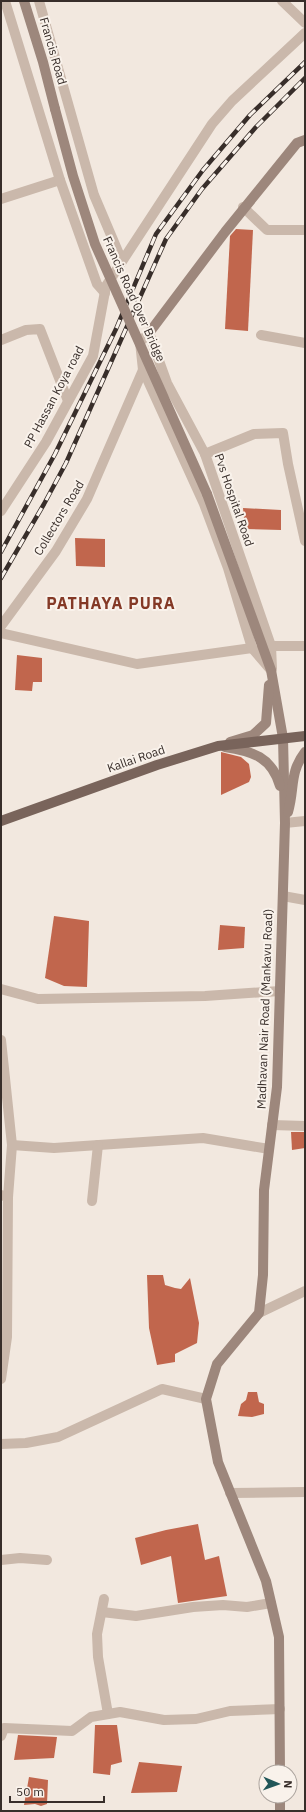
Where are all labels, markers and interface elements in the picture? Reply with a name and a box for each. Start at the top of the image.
street label: Francis Road [37,15,70,86]
street label: Francis Road Over Bridge [100,234,169,364]
street label: PP Hassan Koya road [20,343,87,450]
street label: Pvs Hospital Road [212,451,257,548]
street label: Collectors Road [30,478,87,558]
district label: PATHAYA PURA [46,593,176,613]
street label: Kallai Road [105,742,167,775]
street label: Madhavan Nair Road (Mankavu Road) [254,909,275,1109]
north arrow [258,1764,298,1804]
scale bar [10,1778,104,1804]
text: N [281,1780,295,1789]
text: 50 m [16,1784,44,1799]

